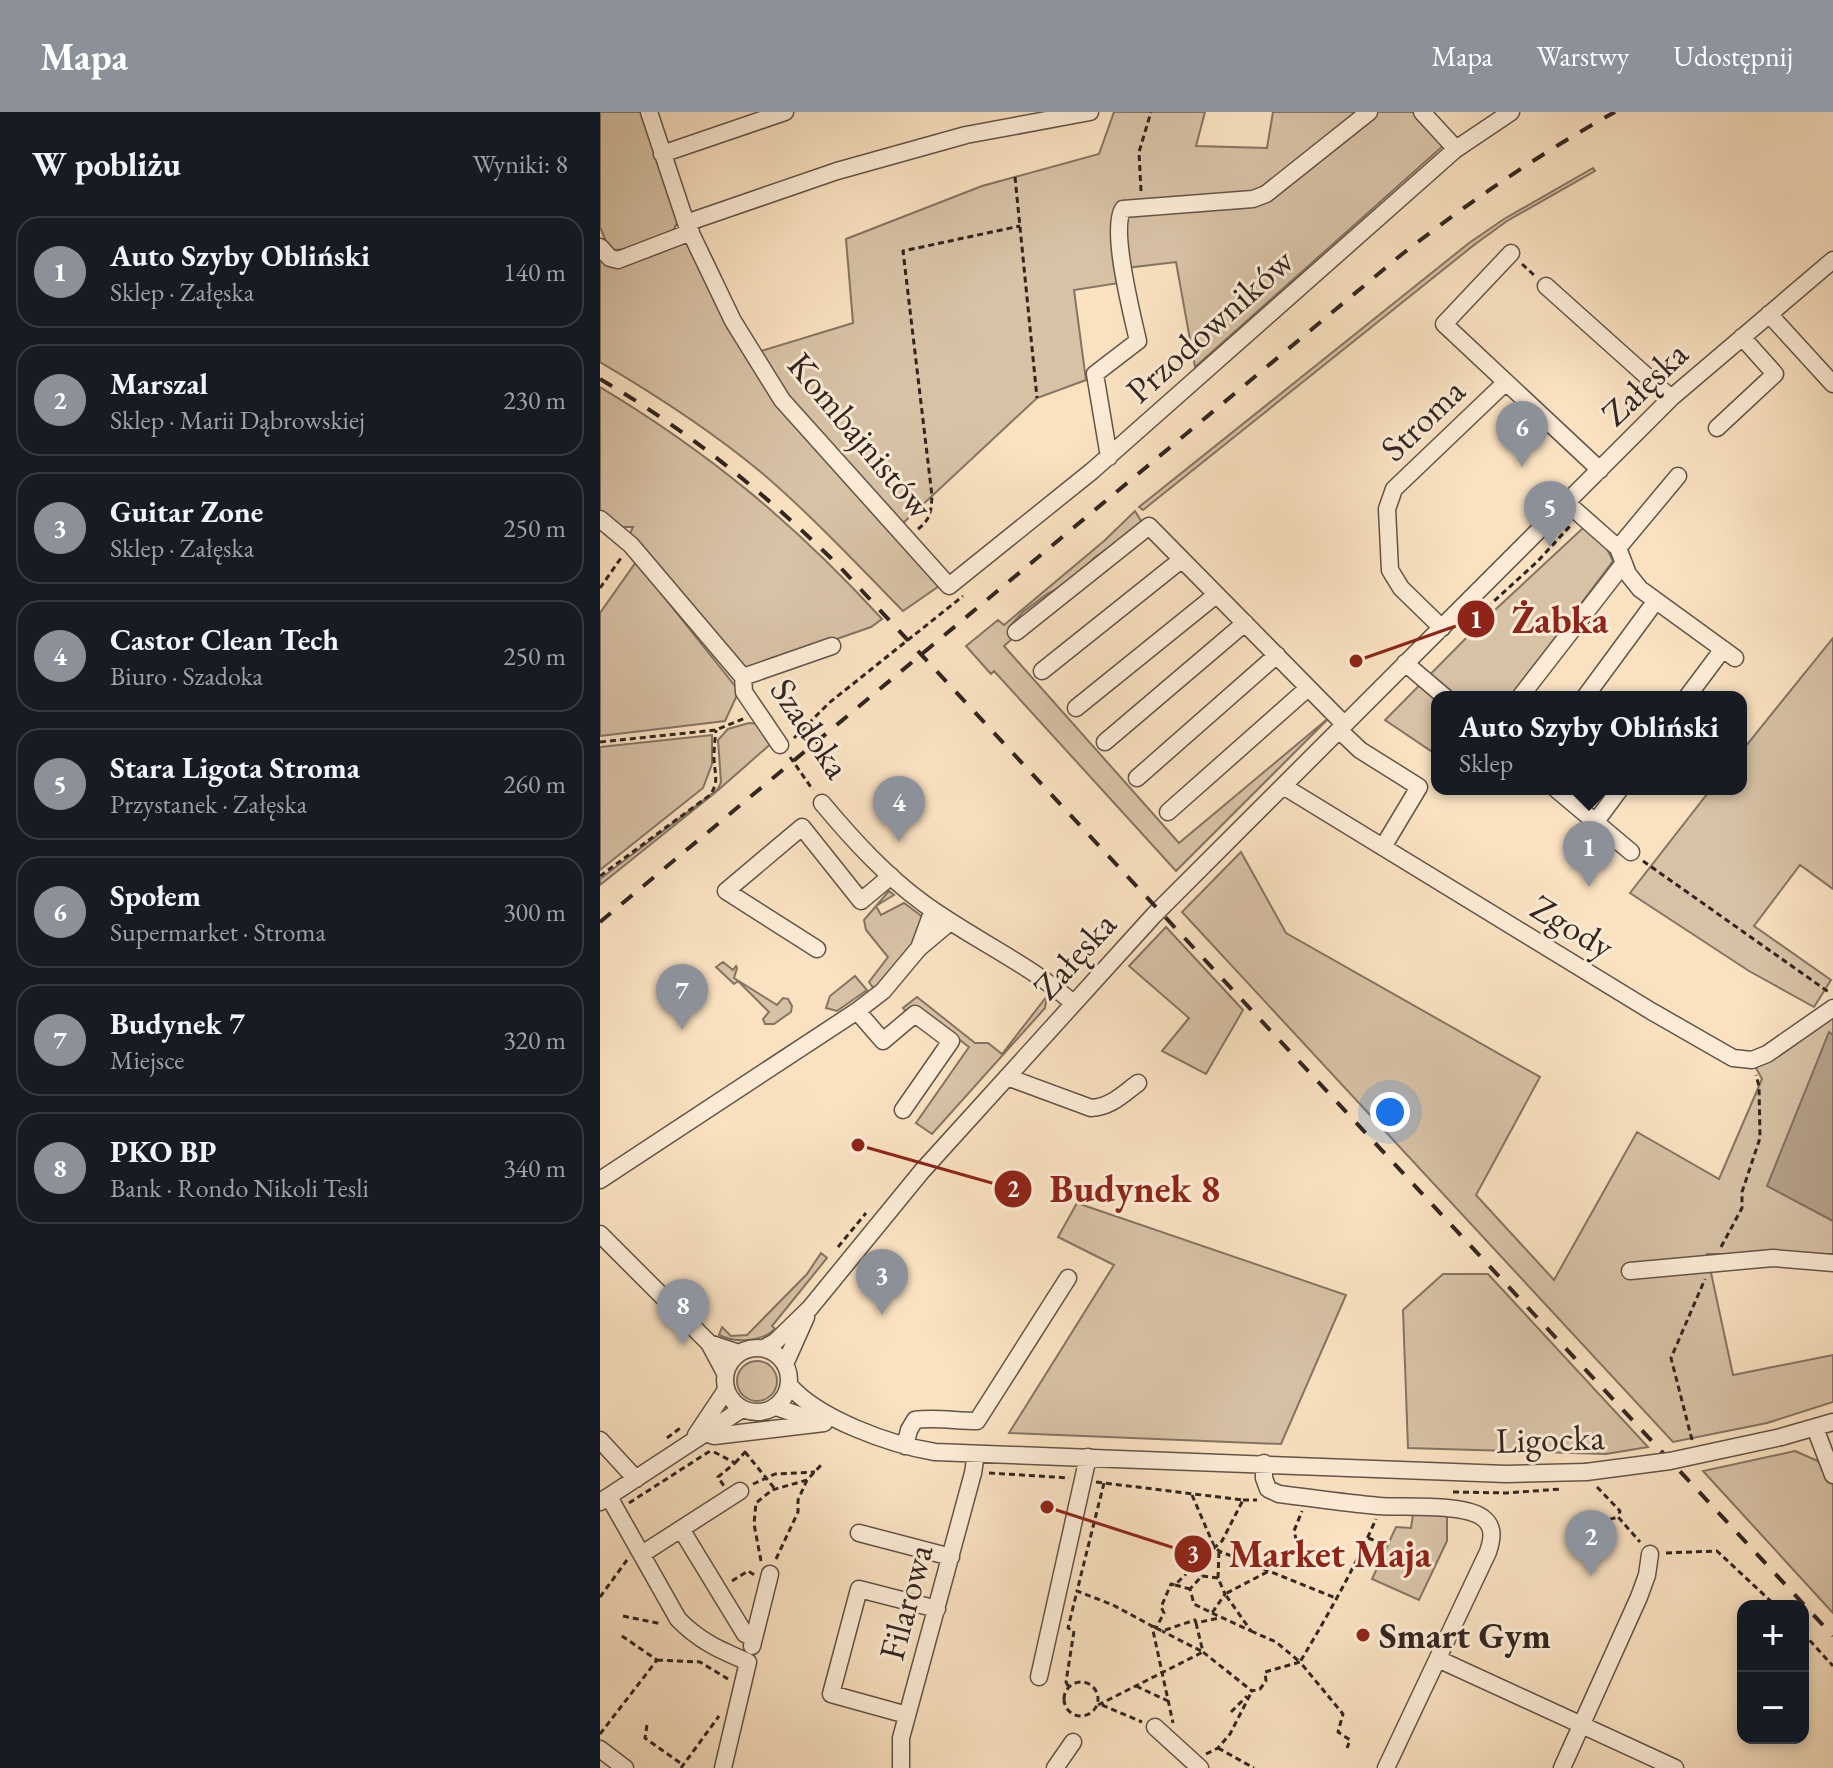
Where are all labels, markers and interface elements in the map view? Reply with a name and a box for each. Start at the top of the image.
text: Mapa [40,32,128,81]
text: Mapa [1432,38,1493,74]
text: Warstwy [1537,38,1629,74]
text: Udostępnij [1673,38,1793,74]
text: W pobliżu [32,142,181,186]
text: Wyniki: 8 [473,147,568,181]
text: Auto Szyby Obliński [110,236,370,275]
street label: Przodowników [1116,237,1303,413]
text: 1 [53,255,67,289]
text: 140 m [503,255,566,289]
text: Sklep · Załęska [110,275,254,309]
street label: Załęska [1591,330,1698,436]
street label: Kombajnistów [777,342,944,528]
text: Marszal [110,364,208,403]
street label: Stroma [1370,367,1475,471]
text: 2 [53,383,67,417]
text: 230 m [503,383,566,417]
pin: 6 [1496,401,1548,467]
text: Sklep · Marii Dąbrowskiej [110,403,365,437]
pin: 5 [1524,481,1576,547]
text: Guitar Zone [110,492,263,531]
text: 3 [53,511,67,545]
text: 250 m [503,511,566,545]
text: Sklep · Załęska [110,531,254,565]
callout: Żabka [1456,588,1624,650]
text: Żabka [1512,595,1609,644]
text: 1 [1470,604,1482,635]
text: Castor Clean Tech [110,620,339,659]
text: 4 [53,639,67,673]
text: 250 m [503,639,566,673]
text: Biuro · Szadoka [110,659,263,693]
street label: Szadoka [760,669,862,788]
popup [1431,691,1747,795]
text: Auto Szyby Obliński [1459,707,1719,746]
text: Sklep [1459,746,1513,780]
text: Stara Ligota Stroma [110,748,360,787]
text: 5 [53,767,67,801]
text: 260 m [503,767,566,801]
pin: 4 [873,776,925,842]
text: Przystanek · Załęska [110,787,307,821]
pin: 1 [1563,821,1615,887]
text: Społem [110,876,201,915]
street label: Zgody [1522,883,1623,970]
text: 6 [53,895,67,929]
text: 300 m [503,895,566,929]
street label: Załęska [1023,901,1127,1009]
text: Supermarket · Stroma [110,915,326,949]
pin: 7 [656,964,708,1030]
text: Budynek 7 [110,1004,245,1043]
text: 7 [53,1023,67,1057]
text: 320 m [503,1023,566,1057]
text: Miejsce [110,1043,184,1077]
your location [1370,1092,1410,1132]
text: PKO BP [110,1132,217,1171]
text: 8 [53,1151,67,1185]
text: 340 m [503,1151,566,1185]
callout: Budynek 8 [993,1158,1236,1220]
text: Budynek 8 [1050,1164,1220,1213]
text: Bank · Rondo Nikoli Tesli [110,1171,369,1205]
text: 2 [1007,1173,1020,1204]
pin: 3 [856,1249,908,1315]
pin: 8 [657,1279,709,1345]
street label: Ligocka [1495,1413,1606,1464]
pin: 2 [1565,1510,1617,1576]
callout: Market Maja [1173,1523,1448,1585]
text: Market Maja [1229,1529,1432,1578]
street label: Filarowa [868,1538,944,1665]
text: 3 [1187,1538,1199,1569]
map controls [1737,1600,1809,1744]
button: + [1737,1600,1809,1672]
place label: Smart Gym [1379,1612,1551,1659]
marker: Smart Gym [1354,1626,1372,1644]
button: − [1737,1672,1809,1744]

